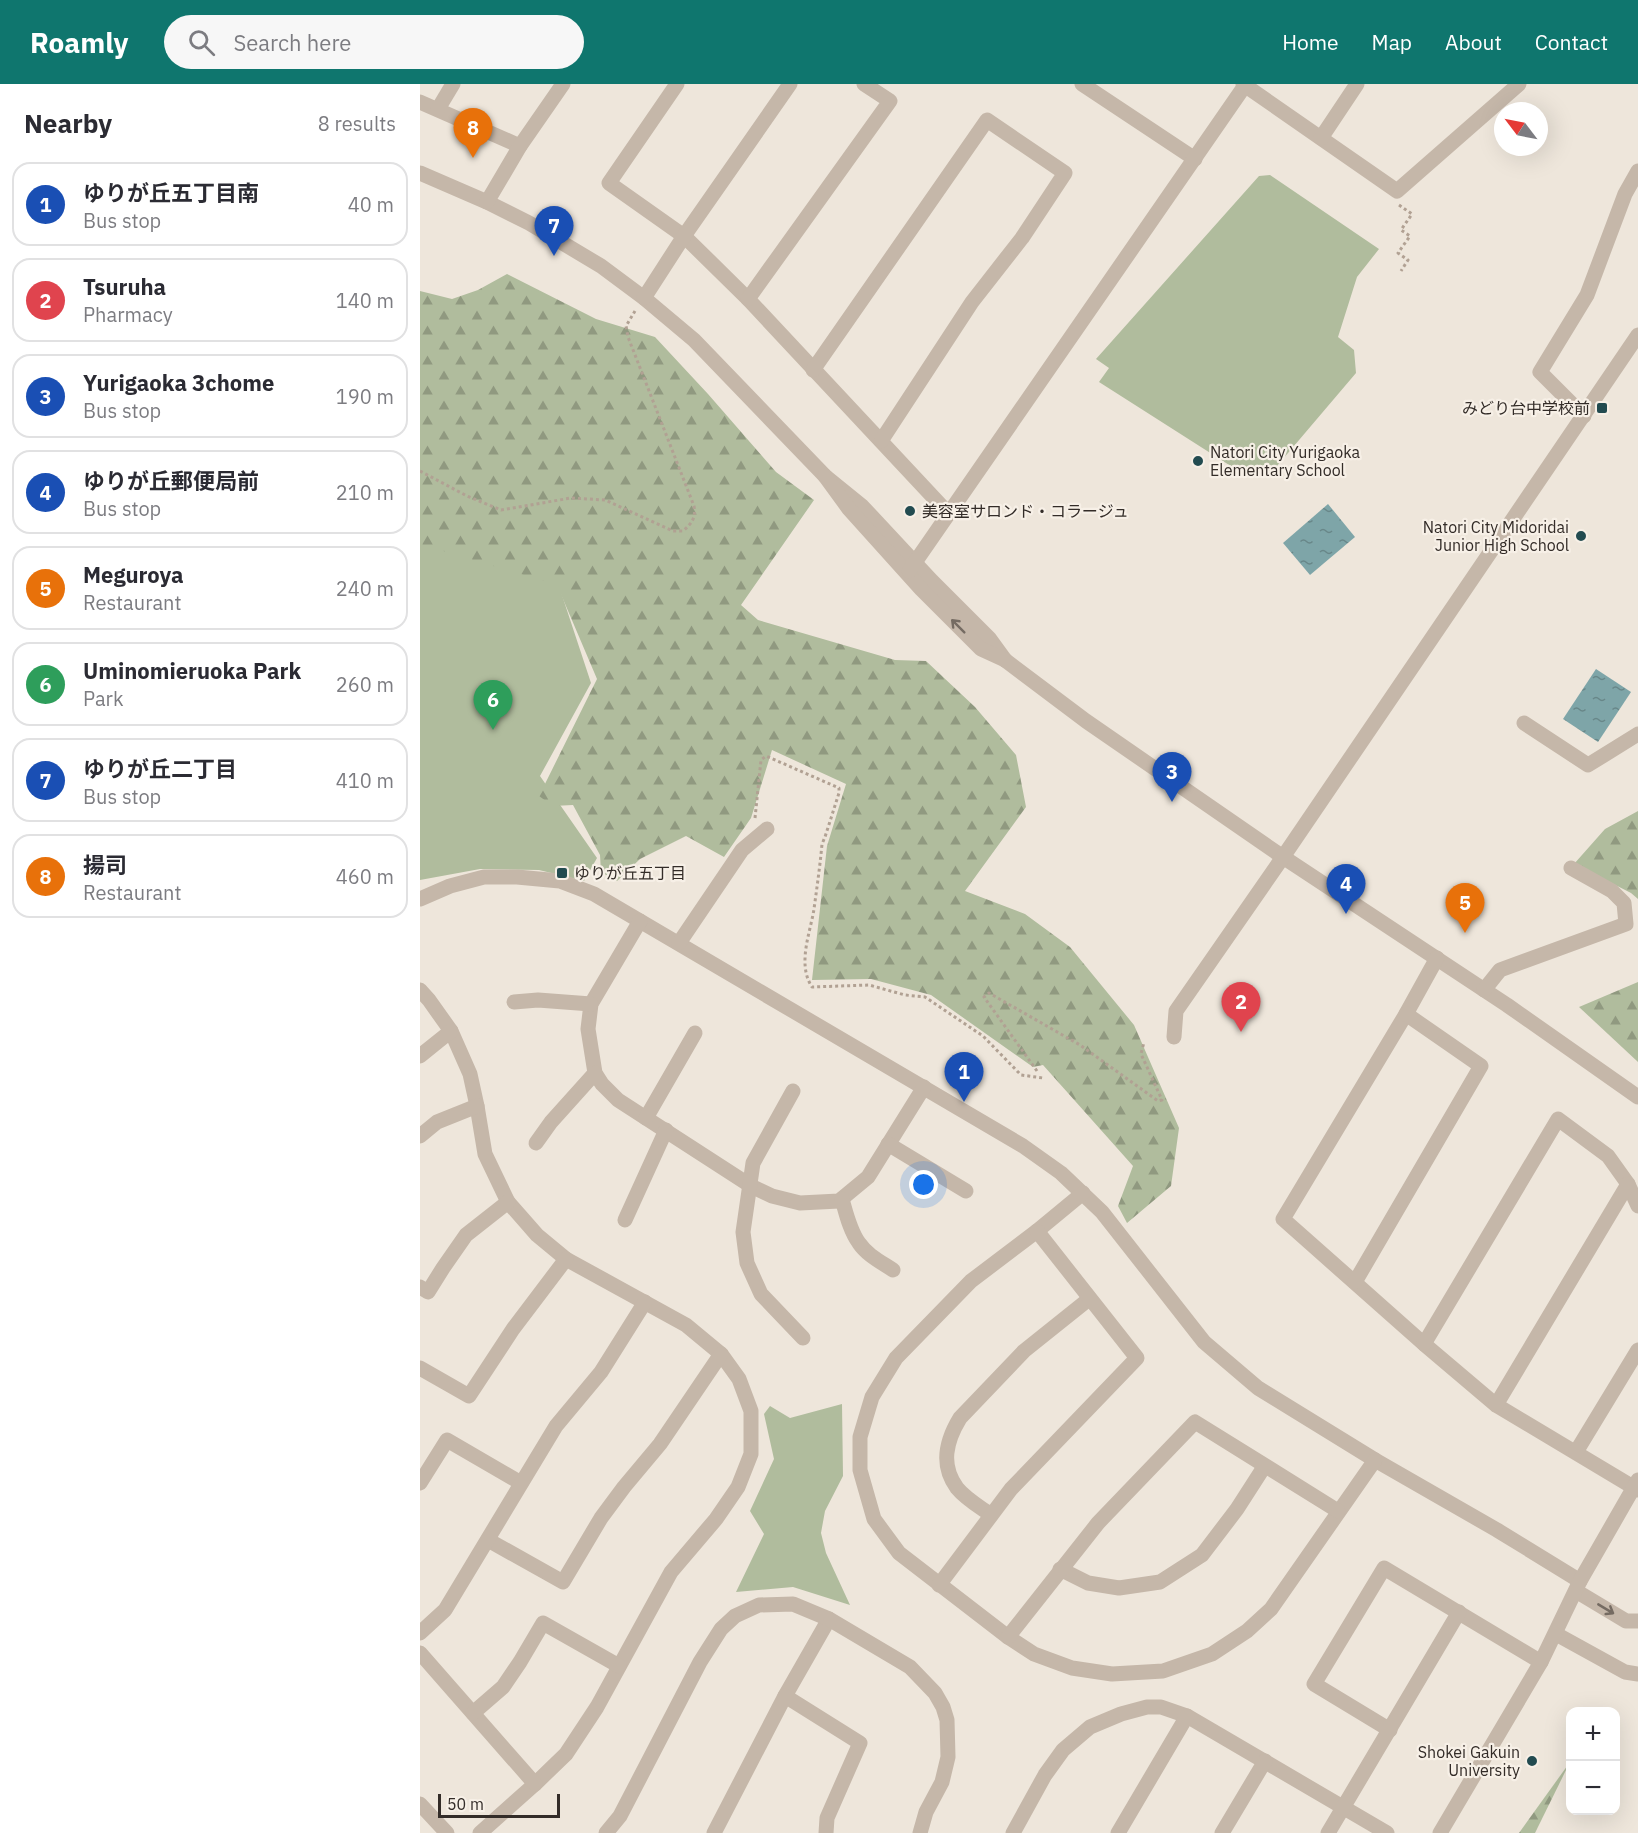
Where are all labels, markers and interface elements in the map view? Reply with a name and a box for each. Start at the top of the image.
search box [164,15,584,69]
text: Roamly [30,24,128,61]
icon: search [185,26,218,59]
text: Search here [233,28,351,57]
text: Home [1282,28,1339,56]
text: Map [1372,28,1412,56]
text: About [1445,28,1502,56]
text: Contact [1535,28,1608,56]
north arrow [1494,102,1548,156]
text: Nearby [24,106,112,140]
pin: 8 [454,109,492,158]
text: 8 results [318,110,396,137]
text: ゆりが丘五丁目南 [83,178,259,207]
text: 1 [40,191,52,218]
text: 40 m [348,191,394,218]
pin: 7 [534,206,574,256]
text: Bus stop [83,207,161,234]
text: Tsuruha [83,272,166,301]
text: 2 [40,287,52,314]
text: 140 m [336,287,394,314]
text: Pharmacy [83,301,173,328]
text: Yurigaoka 3chome [83,368,274,397]
text: 3 [40,383,52,410]
text: 190 m [336,383,394,410]
text: Bus stop [83,397,161,424]
place label: みどり台中学校前 [1462,398,1590,418]
marker: みどり台中学校前 [1595,401,1609,415]
place label: Natori City Yurigaoka Elementary School [1210,442,1361,480]
marker: Natori City Yurigaoka Elementary School [1191,454,1205,468]
text: ゆりが丘郵便局前 [83,466,259,495]
text: 4 [40,479,52,506]
text: 210 m [336,479,394,506]
text: Bus stop [83,495,161,522]
place label: 美容室サロンド・コラージュ [922,501,1129,521]
marker: 美容室サロンド・コラージュ [903,504,917,518]
place label: Natori City Midoridai Junior High School [1423,517,1569,555]
marker: Natori City Midoridai Junior High School [1574,529,1588,543]
text: Meguroya [83,560,183,589]
text: 5 [40,575,52,602]
text: 240 m [336,575,394,602]
text: Restaurant [83,589,181,616]
one-way arrow [951,619,966,634]
text: Uminomieruoka Park [83,656,301,685]
text: 6 [40,671,52,698]
text: 260 m [336,671,394,698]
pin: 6 [474,680,512,730]
text: Park [83,685,123,712]
pin: 3 [1152,752,1191,802]
text: ゆりが丘二丁目 [83,754,237,783]
text: 7 [40,767,52,794]
text: 410 m [336,767,394,794]
text: Bus stop [83,783,161,810]
text: 揚司 [83,850,127,879]
text: 8 [40,863,52,890]
text: 460 m [336,863,394,890]
place label: ゆりが丘五丁目 [574,863,686,883]
pin: 4 [1326,864,1366,914]
marker: ゆりが丘五丁目 [555,866,569,880]
text: Restaurant [83,879,181,906]
pin: 5 [1446,884,1484,933]
pin: 2 [1222,982,1260,1032]
pin: 1 [944,1052,984,1102]
your location [909,1170,938,1199]
one-way arrow [1597,1604,1614,1616]
map controls [1566,1707,1620,1815]
button: + [1566,1707,1620,1761]
place label: Shokei Gakuin University [1418,1742,1520,1780]
marker: Shokei Gakuin University [1525,1754,1539,1768]
button: − [1566,1761,1620,1815]
scale bar [438,1791,560,1818]
text: 50 m [447,1794,484,1814]

